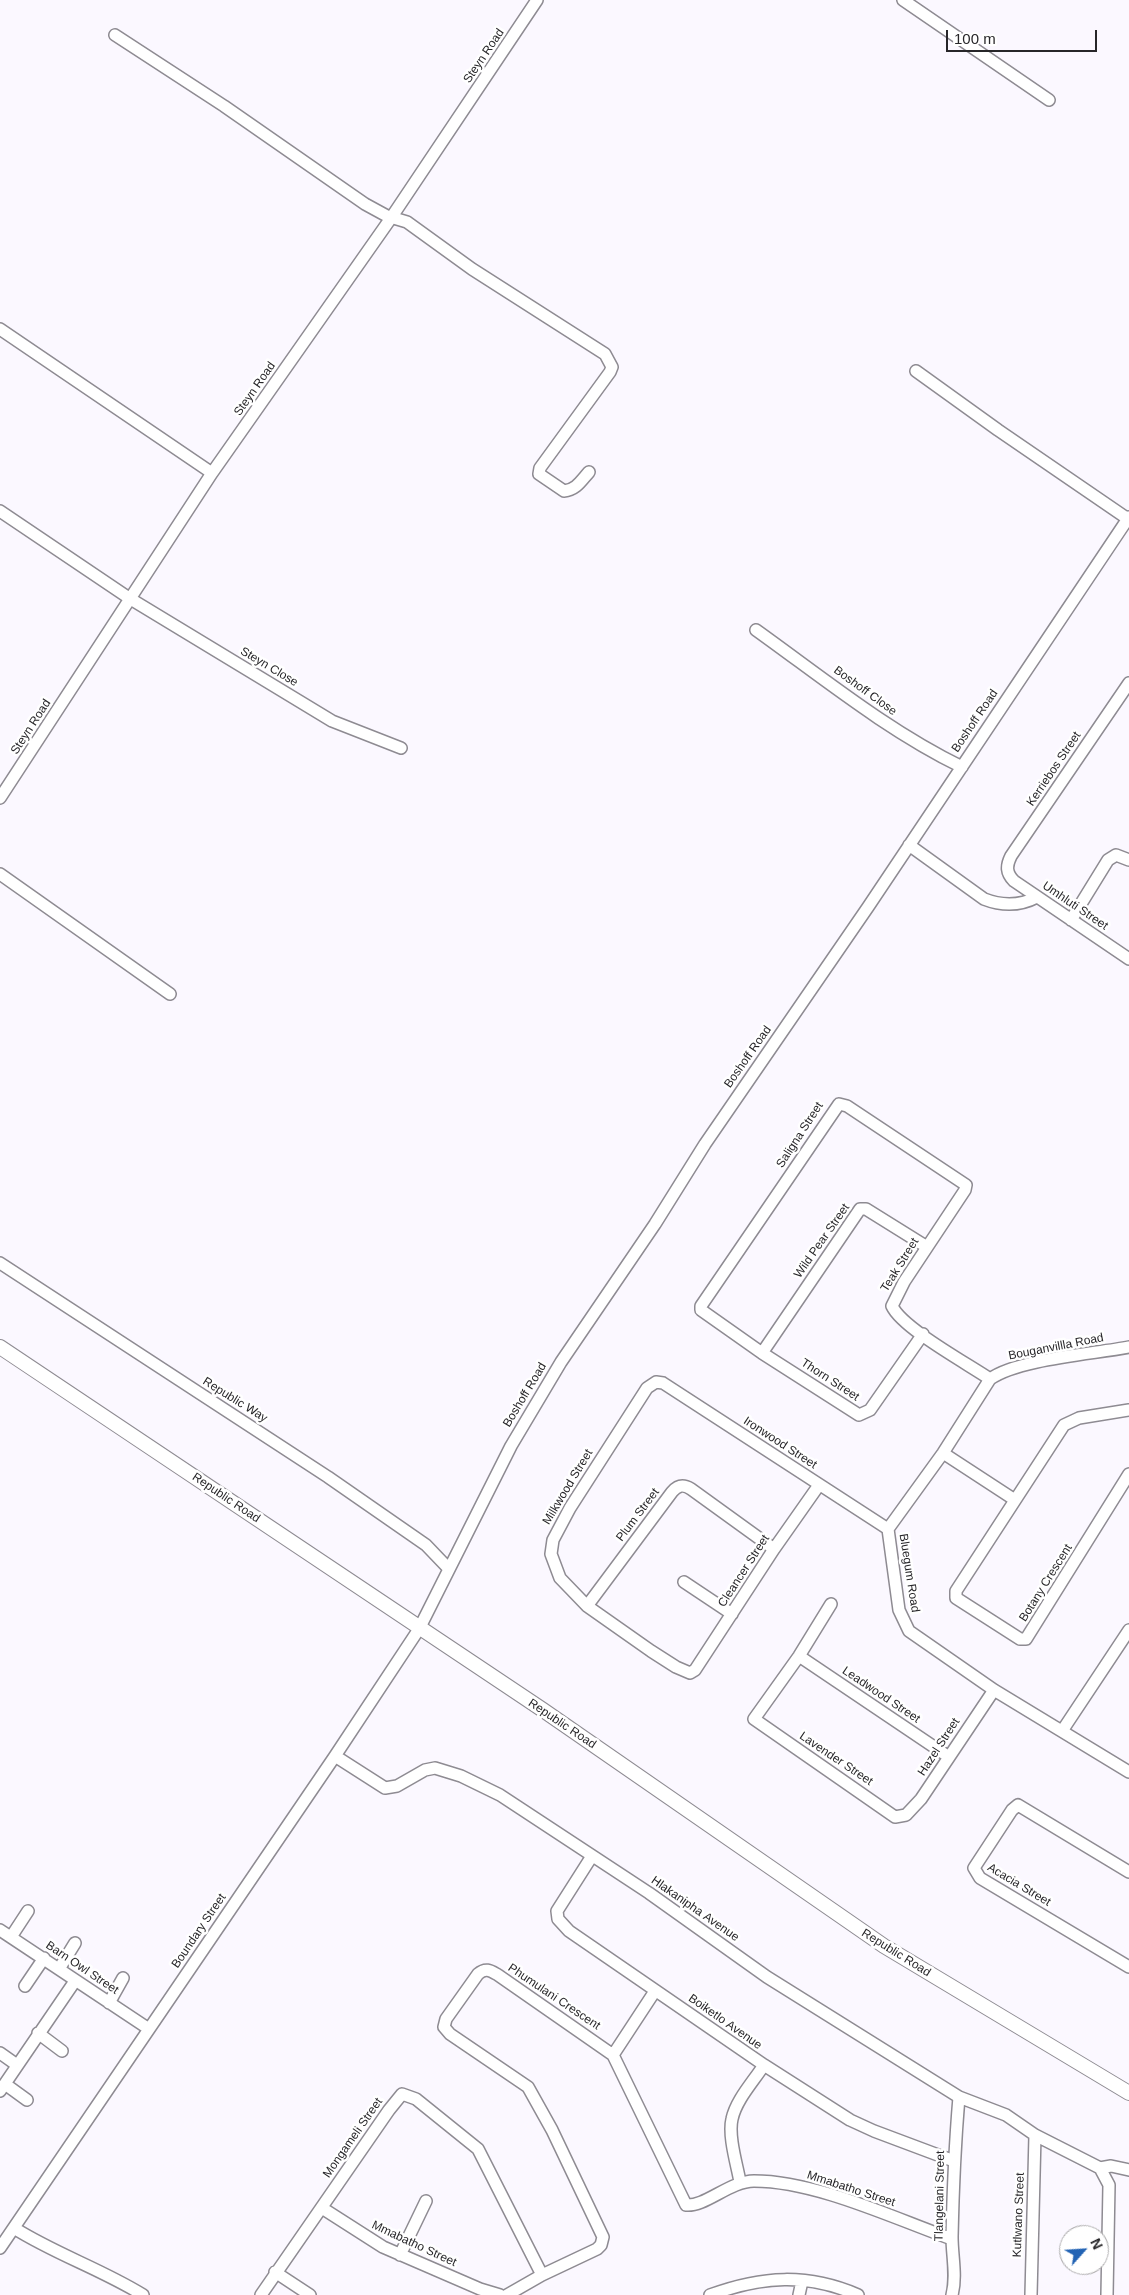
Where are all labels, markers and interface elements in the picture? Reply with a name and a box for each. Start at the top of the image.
scale bar [949,20,1100,52]
street label: Steyn Road [460,26,508,86]
text: 100 m [954,30,996,47]
street label: Steyn Road [231,359,279,419]
street label: Steyn Close [238,644,300,690]
street label: Boshoff Close [831,663,899,719]
street label: Boshoff Road [949,687,1001,755]
street label: Steyn Road [8,697,54,757]
street label: Kerriebos Street [1024,729,1084,809]
street label: Umhluti Street [1039,879,1111,933]
street label: Boshoff Road [721,1023,775,1091]
street label: Saligna Street [773,1099,827,1171]
street label: Wild Pear Street [791,1201,853,1281]
street label: Teak Street [878,1235,922,1295]
street label: Bouganvillla Road [1007,1331,1105,1363]
street label: Thorn Street [798,1356,862,1404]
street label: Boshoff Road [500,1360,550,1430]
street label: Republic Way [200,1374,270,1426]
street label: Ironwood Street [741,1414,819,1472]
street label: Milkwood Street [540,1447,596,1527]
street label: Republic Road [189,1470,263,1526]
street label: Plum Street [613,1486,663,1544]
street label: Cleancer Street [715,1532,773,1610]
street label: Bluegum Road [896,1533,922,1613]
street label: Botany Crescent [1016,1542,1076,1624]
street label: Leadwood Street [839,1664,923,1726]
street label: Republic Road [525,1696,599,1752]
street label: Hazel Street [915,1715,963,1779]
street label: Lavender Street [797,1729,875,1789]
street label: Acacia Street [985,1860,1053,1910]
street label: Hlakanipha Avenue [648,1873,742,1945]
street label: Boundary Street [169,1891,229,1971]
street label: Republic Road [859,1926,933,1980]
street label: Barn Owl Street [43,1938,121,1998]
street label: Phumulani Crescent [505,1961,603,2033]
street label: Boiketlo Avenue [685,1991,765,2053]
street label: Mongameli Street [320,2095,386,2181]
street label: Tlangelani Street [932,2151,948,2241]
street label: Mmabatho Street [805,2168,897,2210]
street label: Kutlwano Street [1010,2172,1028,2258]
street label: Mmabatho Street [369,2218,459,2270]
north arrow [1059,2225,1109,2275]
text: N [1087,2236,1106,2252]

